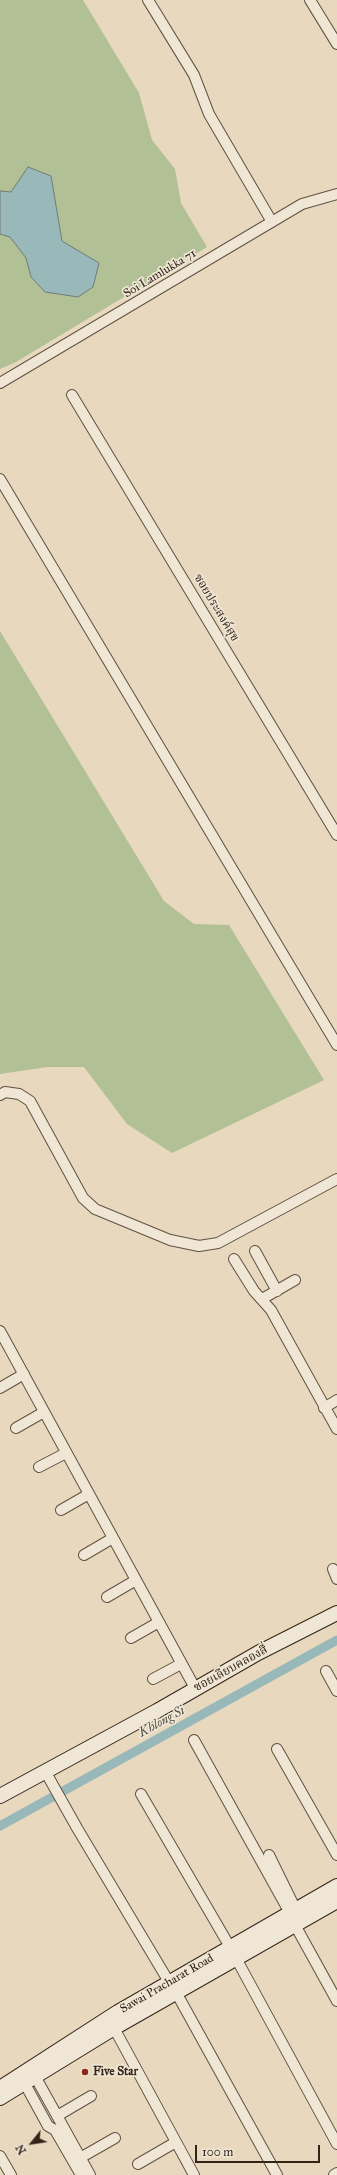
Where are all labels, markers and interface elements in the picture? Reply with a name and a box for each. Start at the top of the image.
street label: Soi Lamlukka 71 [121,247,199,301]
street label: ซอยประสงค์สุข [190,572,242,644]
street label: ซอยเลียบคลองสี่ [191,1643,271,1695]
water label: Khlong Si [136,1703,188,1741]
street label: Sawai Pracharat Road [118,1951,216,2017]
place label: Five Star [93,2065,138,2079]
marker: Five Star [80,2067,90,2077]
north arrow [12,2123,52,2163]
scale bar [197,2137,322,2163]
text: N [13,2142,29,2157]
text: 100 m [202,2145,233,2159]

